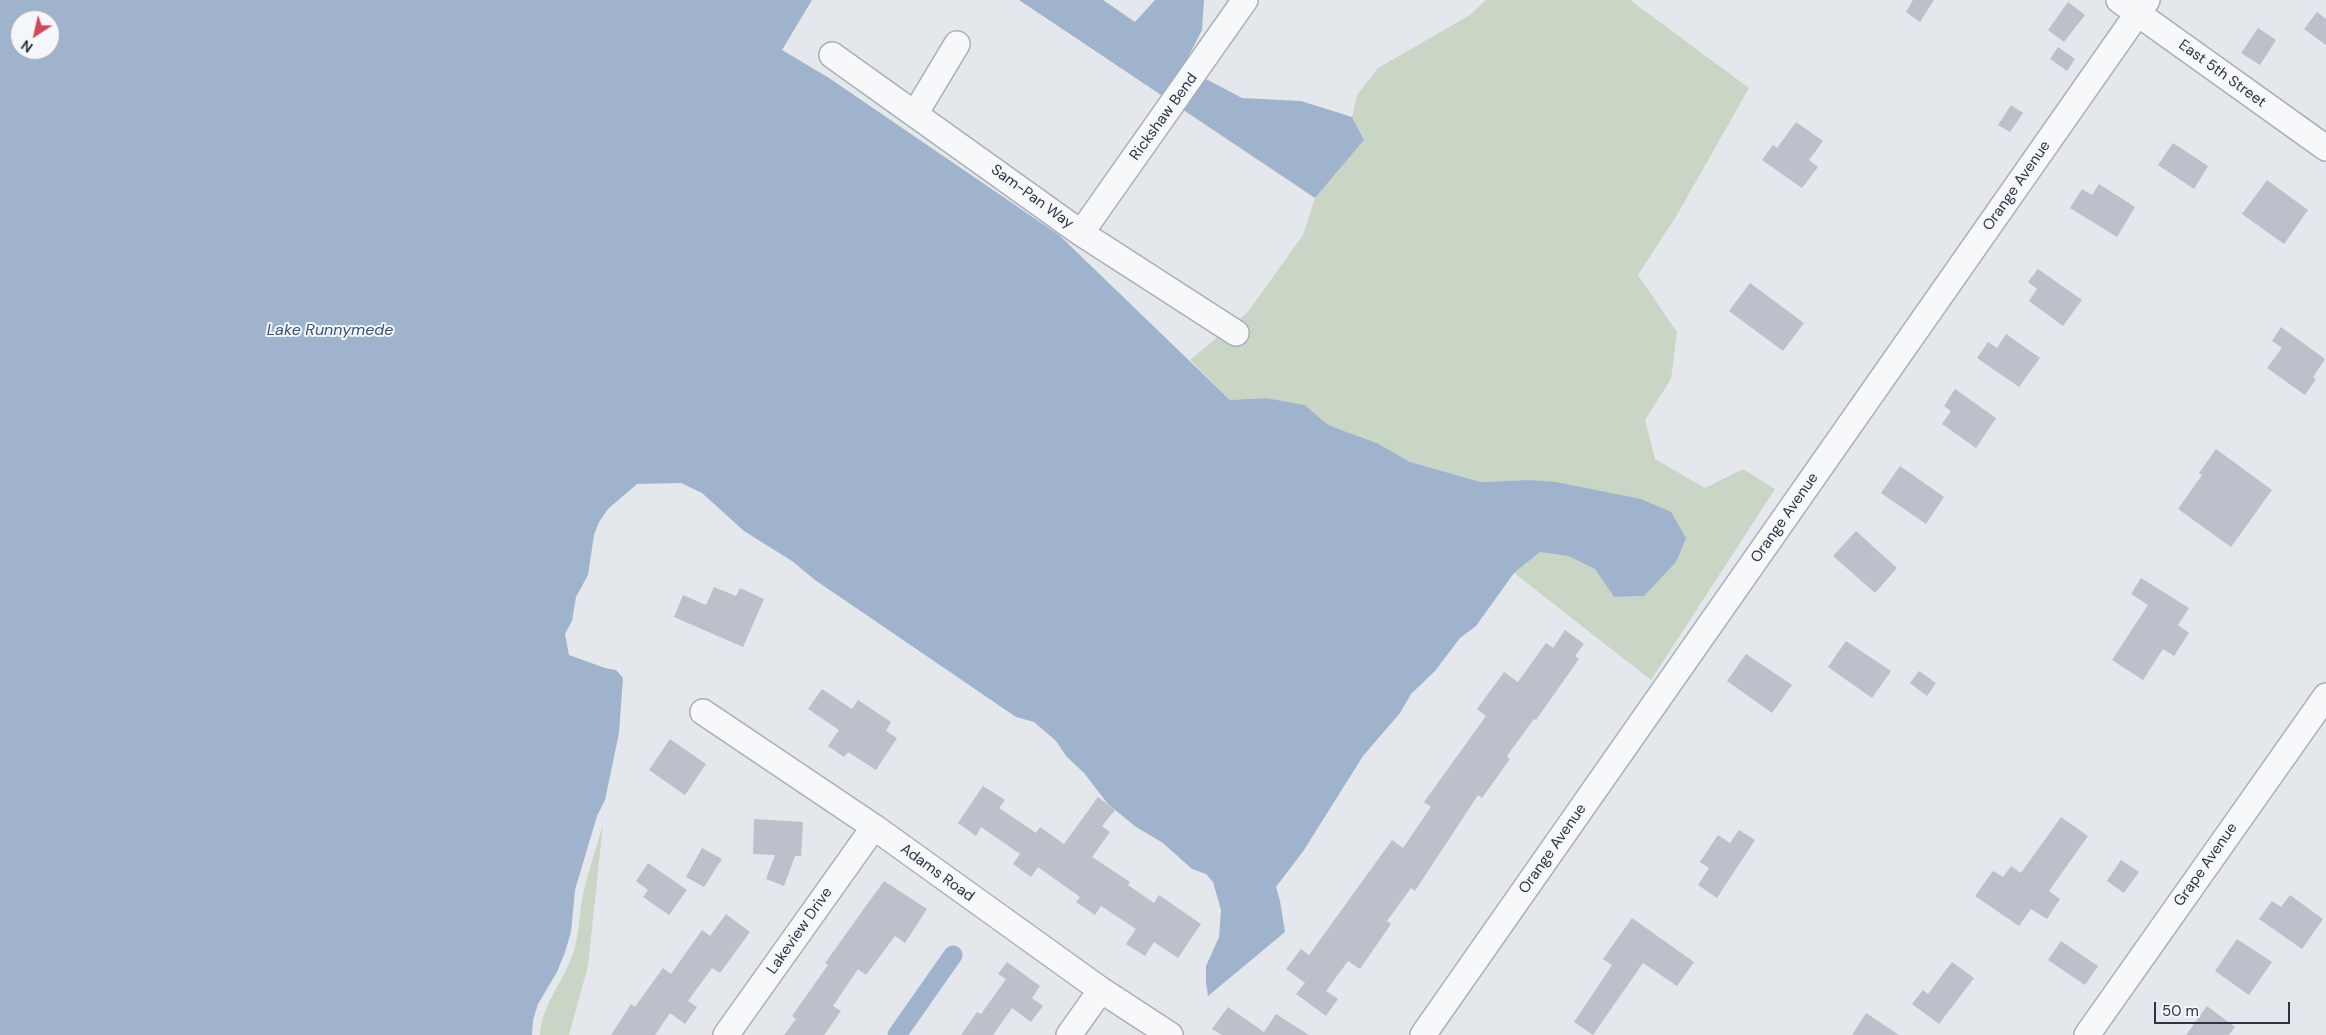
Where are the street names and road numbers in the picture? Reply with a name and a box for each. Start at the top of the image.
street label: East 5th Street [2175,36,2269,112]
street label: Rickshaw Bend [1126,70,1202,164]
street label: Orange Avenue [1979,138,2055,234]
street label: Sam-Pan Way [987,161,1077,233]
street label: Orange Avenue [1747,470,1823,566]
street label: Orange Avenue [1515,801,1591,897]
street label: Grape Avenue [2171,820,2241,910]
street label: Adams Road [897,840,977,906]
street label: Lakeview Drive [763,884,837,978]

